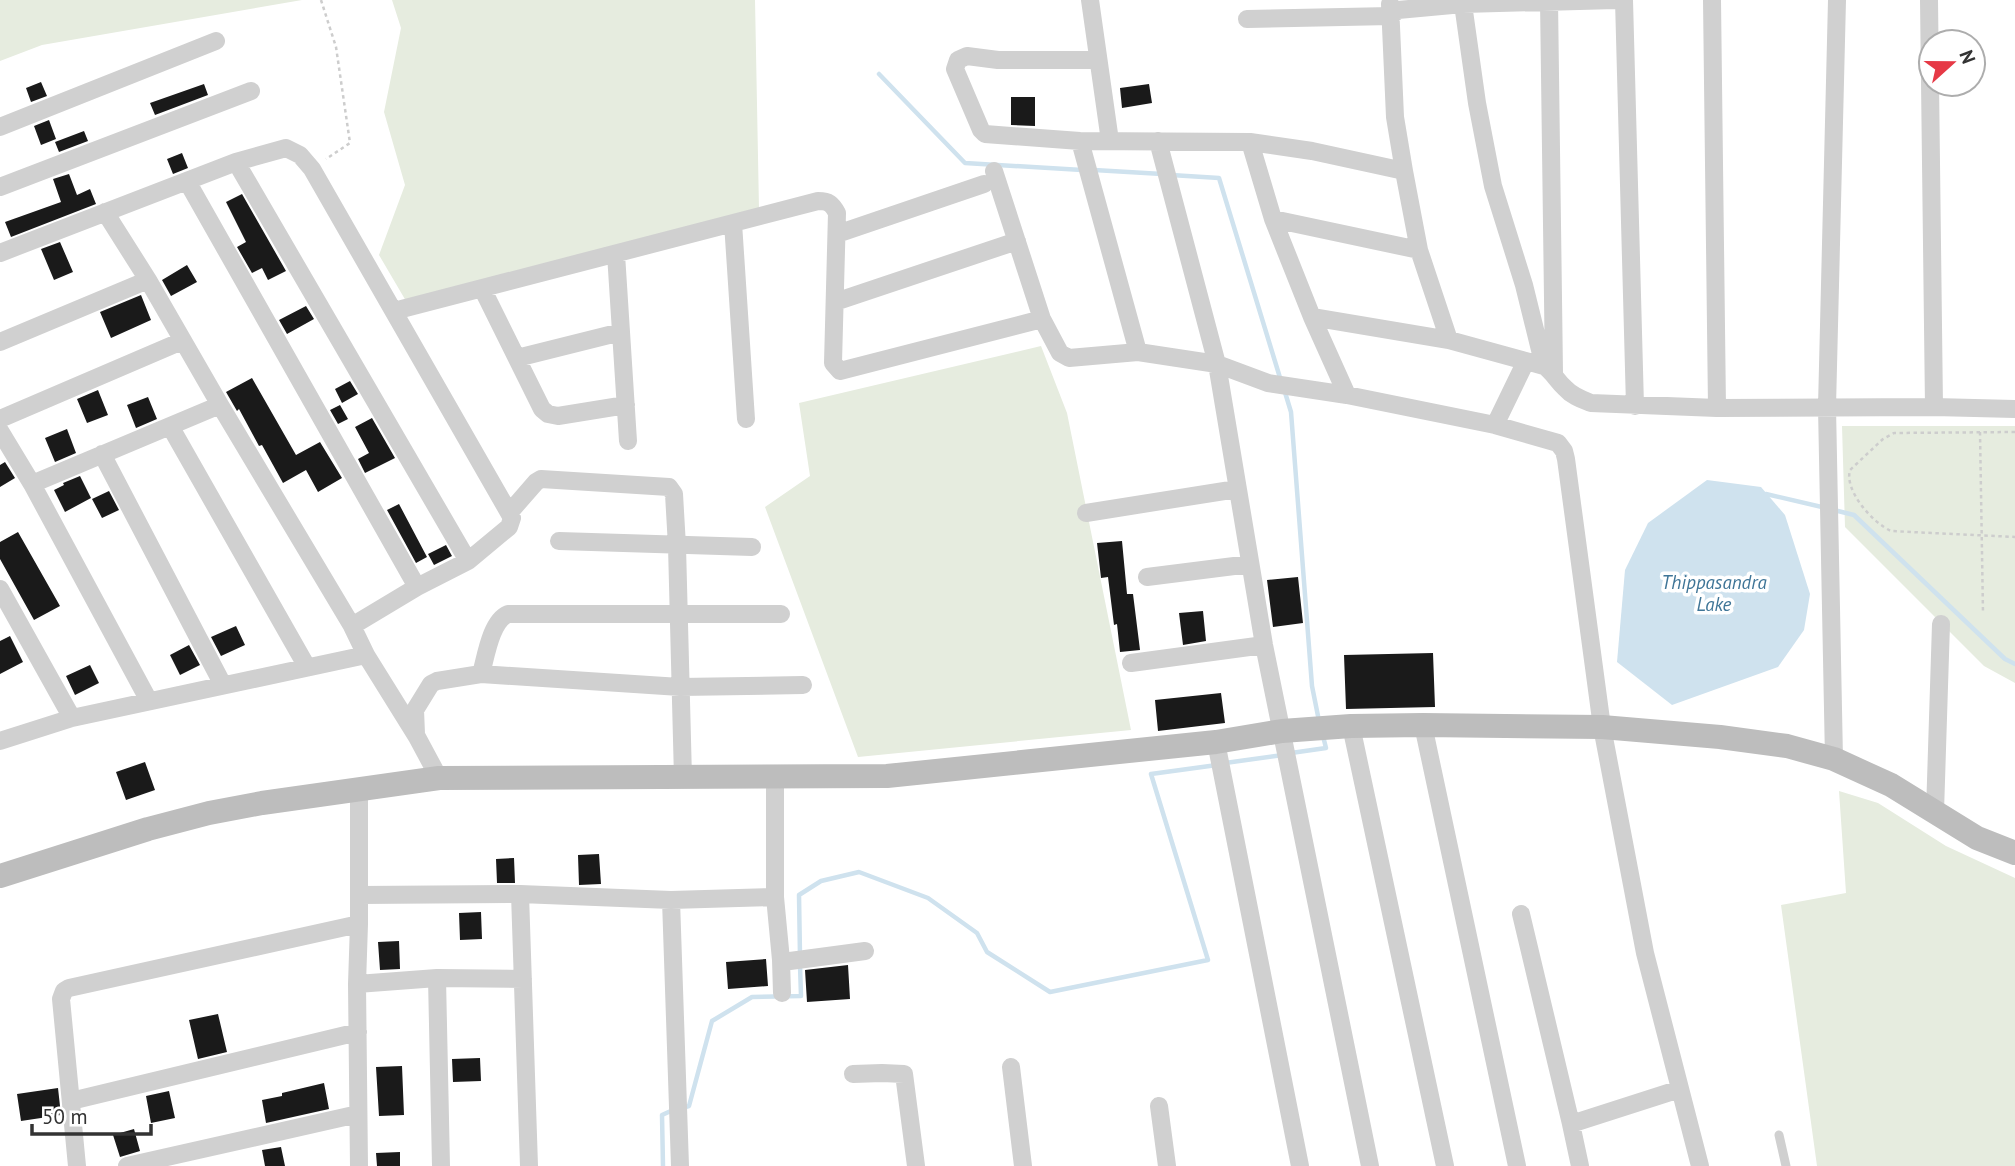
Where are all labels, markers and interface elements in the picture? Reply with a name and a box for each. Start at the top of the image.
north arrow [1917,28,1987,98]
text: N [1954,47,1981,67]
water label: Thippasandra Lake [1661,570,1767,616]
scale bar [32,1092,150,1136]
text: 50 m [42,1103,88,1130]

